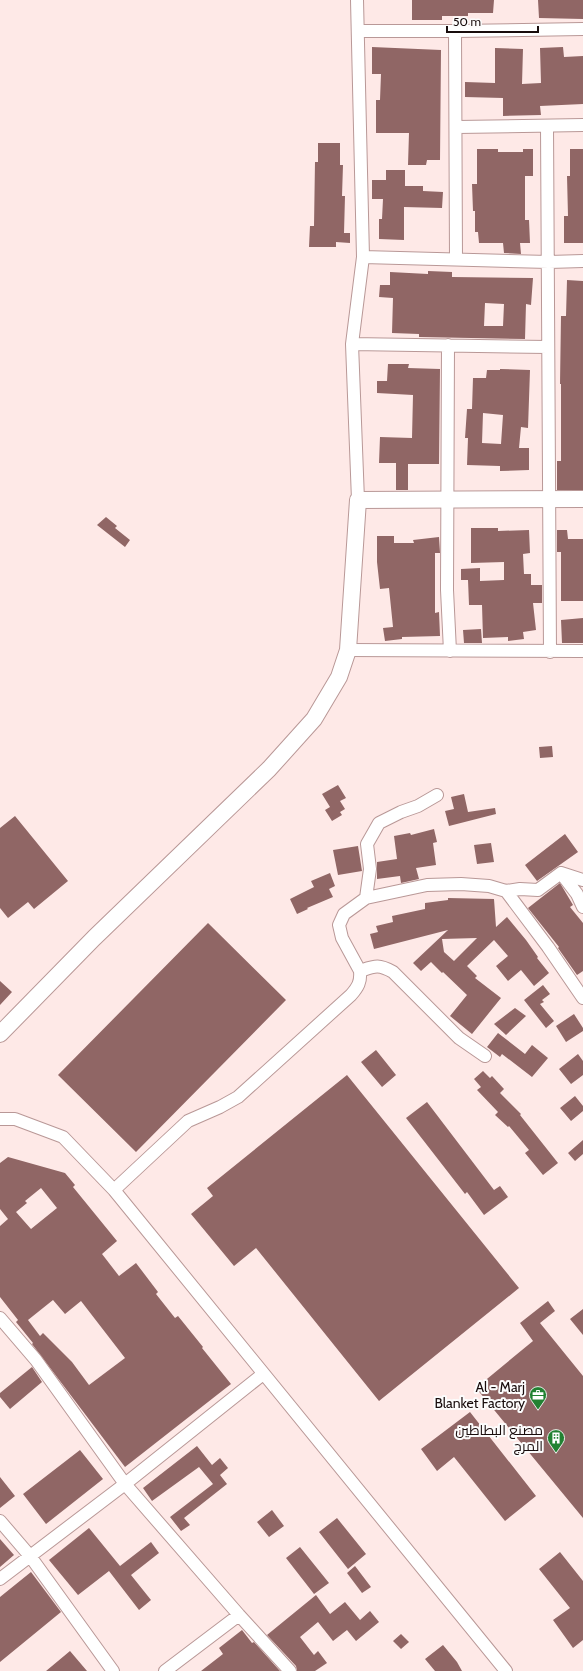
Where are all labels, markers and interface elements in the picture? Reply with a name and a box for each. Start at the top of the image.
scale bar [447,8,538,34]
text: 50 m [453,14,481,29]
place label: Al - Marj Blanket Factory [434,1378,525,1412]
office icon: Al - Marj Blanket Factory [528,1385,548,1410]
place label: مصنع البطاطين المرج [455,1421,543,1455]
building icon: مصنع البطاطين المرج [546,1428,566,1453]

